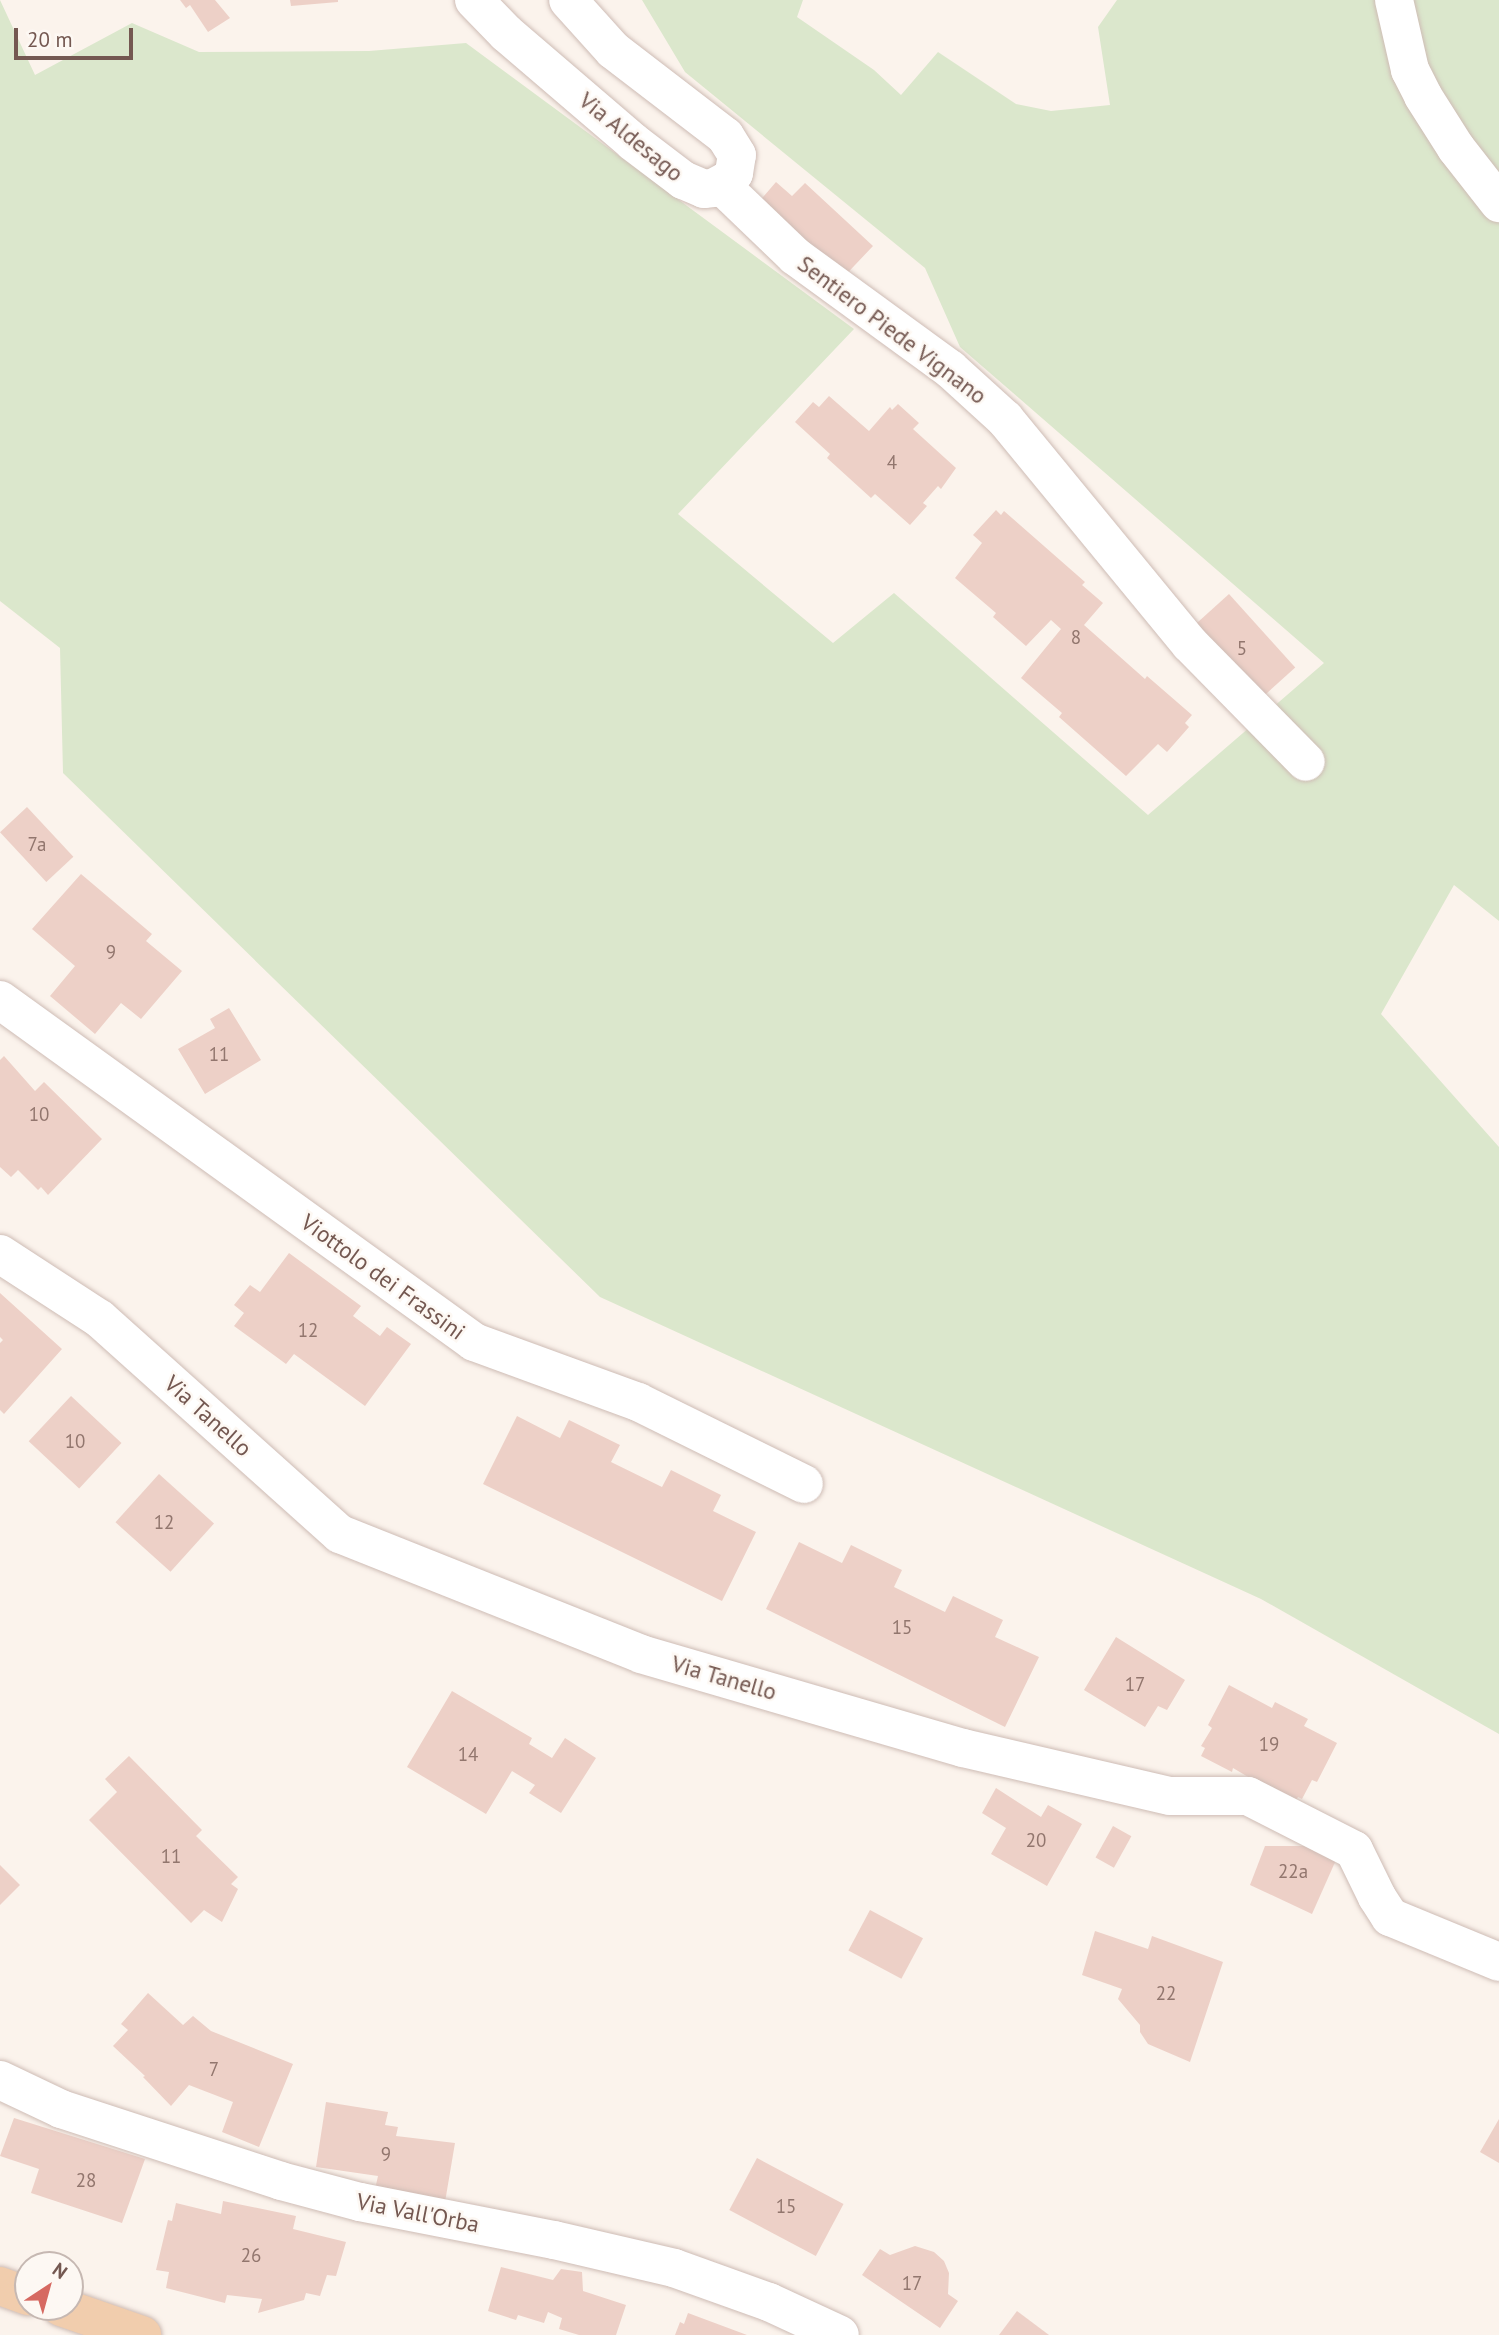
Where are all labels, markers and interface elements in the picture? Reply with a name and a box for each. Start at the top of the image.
scale bar [18,14,136,58]
text: 20 m [27,26,73,53]
street label: Via Aldesago [573,86,689,188]
street label: Sentiero Piede Vignano [792,250,992,410]
house number: 4 [887,452,897,474]
house number: 8 [1071,627,1081,649]
house number: 5 [1237,638,1247,660]
house number: 7a [28,834,46,856]
house number: 9 [106,942,116,964]
house number: 11 [209,1044,229,1066]
house number: 10 [29,1104,49,1126]
street label: Viottolo dei Frassini [296,1208,470,1346]
house number: 12 [298,1320,318,1342]
street label: Via Tanello [158,1369,258,1463]
house number: 10 [65,1431,85,1453]
house number: 12 [154,1512,174,1534]
house number: 15 [892,1617,912,1639]
street label: Via Tanello [668,1650,780,1706]
house number: 17 [1125,1674,1145,1696]
house number: 19 [1259,1734,1279,1756]
house number: 14 [458,1744,478,1766]
house number: 20 [1026,1830,1046,1852]
house number: 11 [161,1846,181,1868]
house number: 22a [1278,1861,1308,1883]
house number: 22 [1156,1983,1176,2005]
house number: 7 [209,2059,219,2081]
house number: 9 [381,2144,391,2166]
house number: 28 [76,2170,96,2192]
street label: Via Vall'Orba [354,2188,482,2238]
house number: 15 [776,2196,796,2218]
house number: 26 [241,2245,261,2267]
north arrow [14,2251,84,2321]
text: N [48,2257,72,2284]
house number: 17 [902,2273,922,2295]

